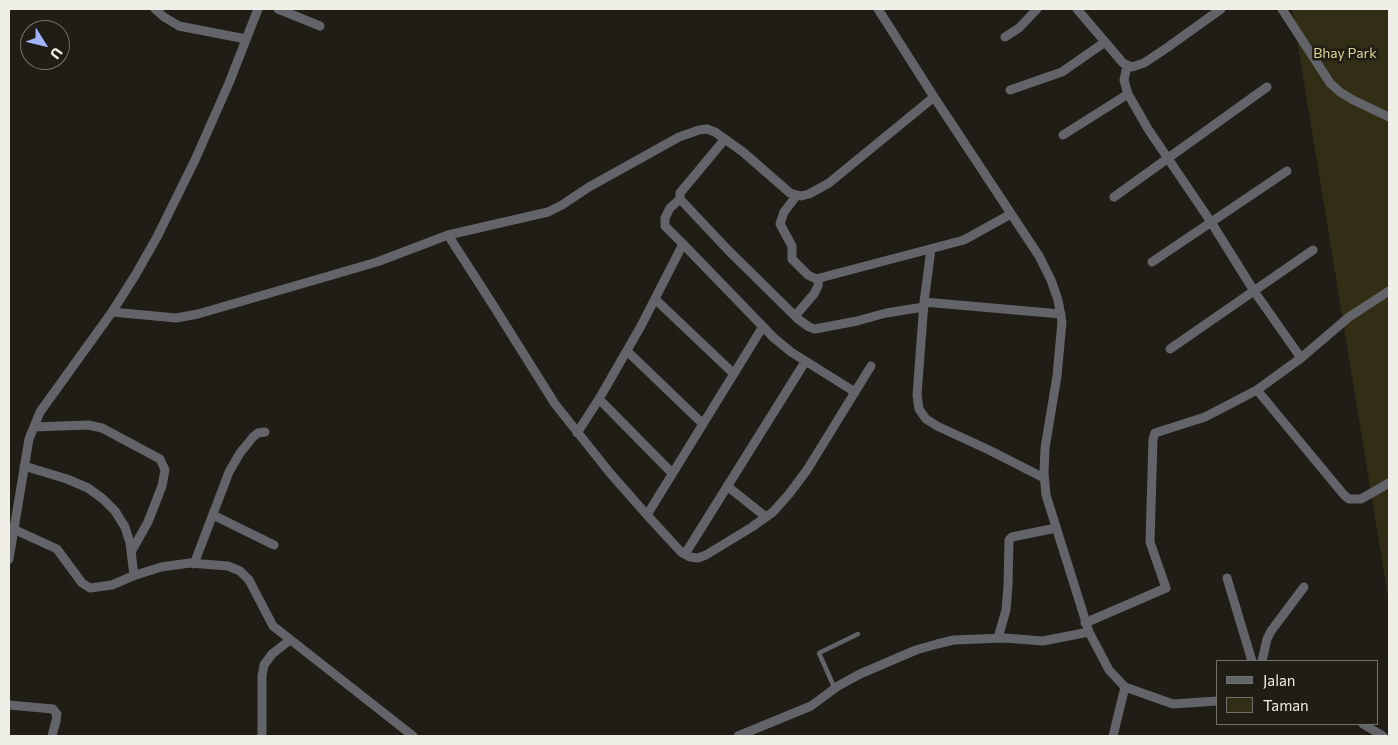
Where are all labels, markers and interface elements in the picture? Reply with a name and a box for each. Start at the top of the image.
north arrow [20,20,70,70]
text: U [47,44,67,63]
park label: Bhay Park [1313,45,1377,61]
legend [1216,660,1378,725]
text: Jalan [1263,671,1295,689]
text: Taman [1263,696,1309,714]

